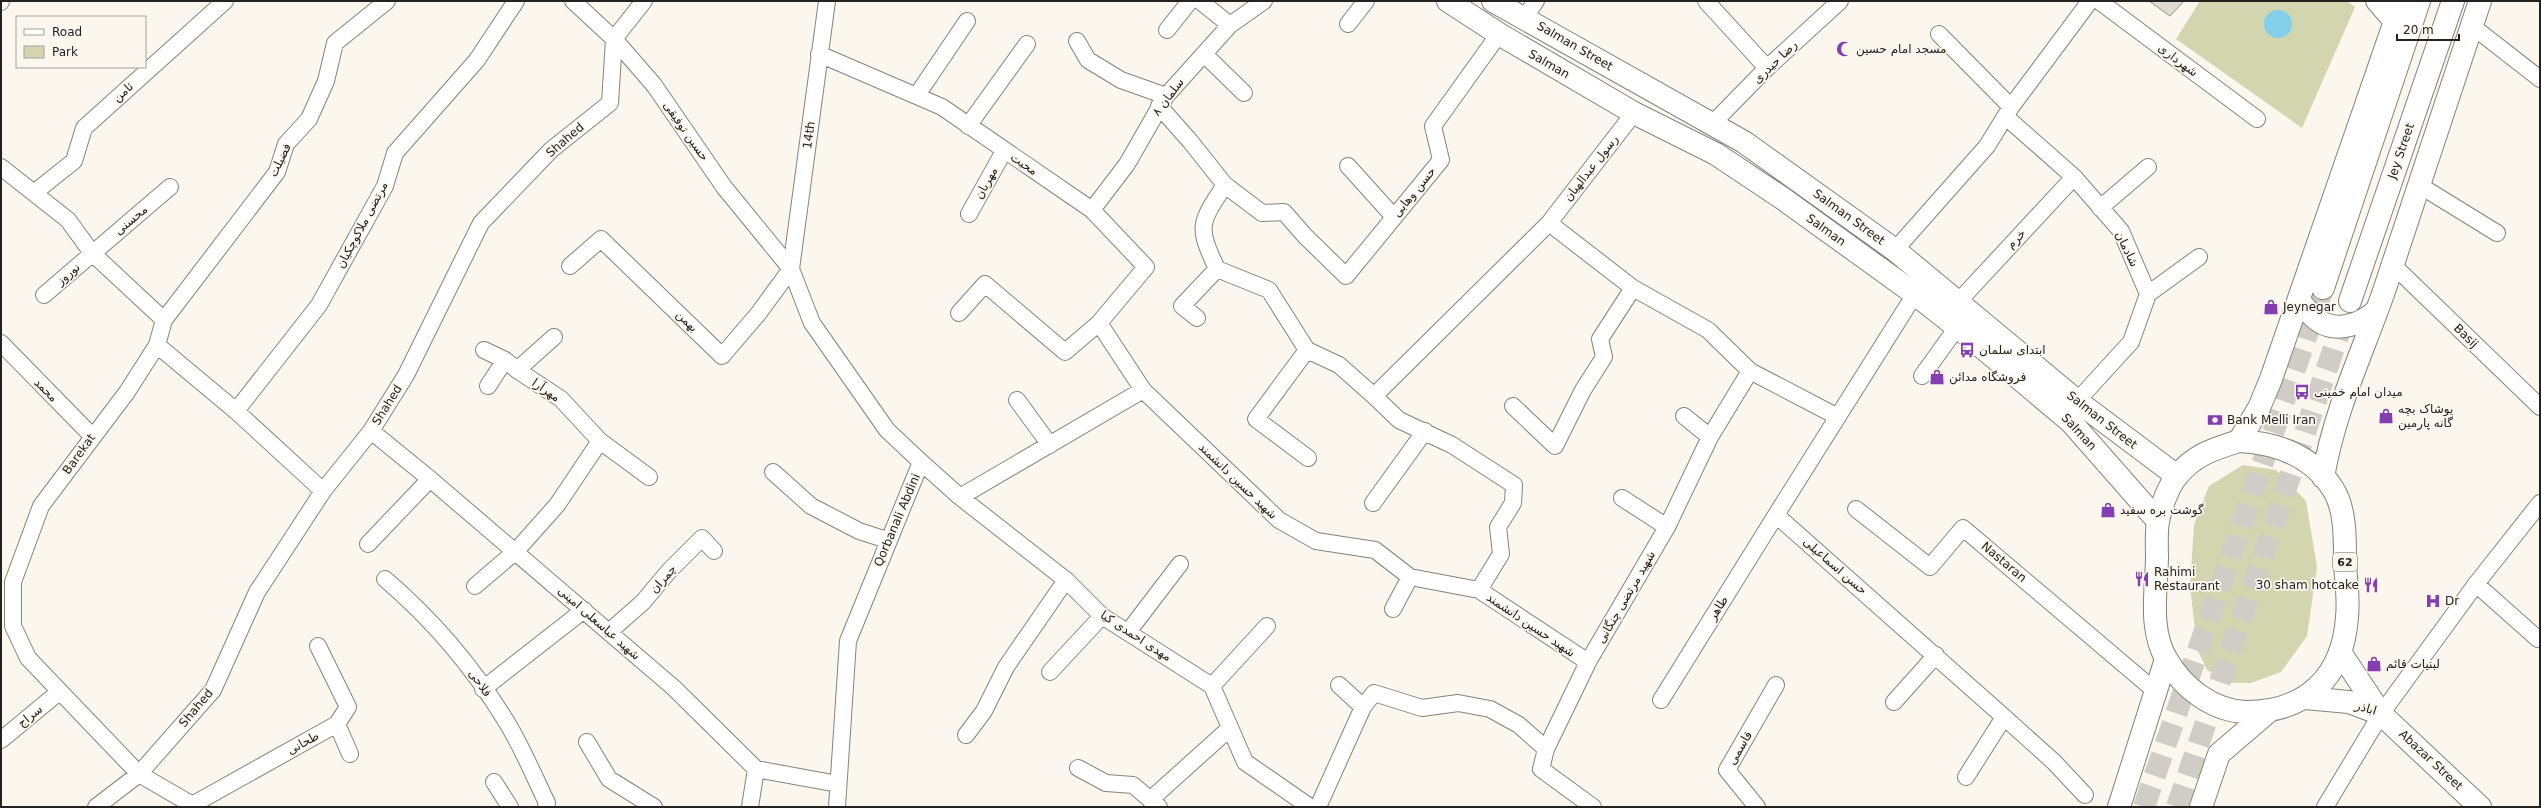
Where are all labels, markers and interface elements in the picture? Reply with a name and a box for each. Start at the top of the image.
legend [16,16,146,68]
scale bar [2397,16,2459,42]
street label: Salman Street [1534,18,1616,74]
text: 20 m [2403,23,2434,37]
text: Road [52,25,82,39]
street label: رضا حیدری [1750,37,1801,87]
mosque icon: مسجد امام حسین [1835,40,1853,58]
street label: شهرداری [2155,41,2201,80]
place label: مسجد امام حسین [1856,42,1947,57]
text: Park [52,45,78,59]
street label: Salman [1526,47,1572,81]
street label: سلمان ۸ [1149,75,1187,119]
street label: ثامن [110,79,137,105]
street label: حسین توفیقی [659,98,712,164]
street label: Shahed [543,120,587,160]
street label: 14th [800,120,818,150]
street label: Jey Street [2385,121,2417,182]
street label: رسول عبدالهیان [1561,132,1622,205]
street label: فضیلت [266,141,294,179]
street label: محبت [1008,150,1040,178]
street label: حسن وهابی [1390,164,1439,220]
street label: مهربان [972,165,1001,202]
street label: مرتضی ملاکوچکیان [333,179,392,271]
street label: Salman Street [1810,186,1888,248]
street label: محسنی [112,202,150,238]
street label: Salman [1804,211,1848,249]
street label: خرم [2004,226,2029,252]
street label: شادمان [2112,229,2142,269]
street label: نوروز [52,260,83,290]
shop icon: Jeynegar [2262,298,2280,316]
place label: Jeynegar [2282,300,2336,314]
street label: بهمن [672,307,701,335]
street label: Basij [2451,321,2481,351]
bus stop icon: ابتدای سلمان [1958,341,1976,359]
place label: ابتدای سلمان [1979,343,2046,357]
shop icon: فروشگاه مدائن [1928,368,1946,386]
place label: فروشگاه مدائن [1949,370,2026,385]
street label: محمد [31,375,61,405]
street label: مهرآرا [529,375,563,405]
street label: Shahed [369,382,405,428]
bus stop icon: میدان امام خمینی [2293,383,2311,401]
place label: میدان امام خمینی [2314,385,2403,399]
street label: Salman Street [2064,388,2140,452]
place label: پوشاک بچه گانه پارمین [2398,402,2453,431]
shop icon: پوشاک بچه گانه پارمین [2377,407,2395,425]
street label: Salman [2058,411,2100,453]
bank icon: Bank Melli Iran [2206,411,2224,429]
place label: Bank Melli Iran [2227,413,2316,427]
street label: Barekat [60,431,98,477]
street label: شهید حسین دانشمند [1195,440,1280,523]
street label: Qorbanali Abdini [871,471,923,569]
shop icon: گوشت بره سفید [2099,501,2117,519]
place label: گوشت بره سفید [2120,503,2204,518]
street label: حسن اسماعیلی [1800,535,1870,598]
street label: Nastaran [1979,539,2029,585]
street label: شهید مرتضی چنگانی [1594,548,1659,646]
road number: 62 [2333,553,2357,571]
street label: چمران [647,562,680,597]
place label: Rahimi Restaurant [2154,565,2220,593]
restaurant icon: Rahimi Restaurant [2133,570,2151,588]
restaurant icon: 30 sham hotcake [2362,576,2380,594]
place label: 30 sham hotcake [2256,578,2359,592]
street label: شهید عباسعلی امینی [555,583,643,663]
street label: شهید حسین دانشمند [1484,590,1578,661]
hospital icon: Dr [2424,592,2442,610]
street label: طاهر [1705,593,1732,624]
place label: Dr [2445,594,2459,608]
street label: مهدی احمدی کیا [1098,608,1174,664]
shop icon: لبنیات قائم [2365,655,2383,673]
place label: لبنیات قائم [2386,657,2440,671]
street label: فلاحی [466,667,494,699]
street label: Shahed [176,686,216,730]
street label: اباذر [2352,698,2378,719]
street label: سراج [15,702,46,731]
street label: Abazar Street [2396,727,2466,793]
street label: طحانی [285,729,321,757]
street label: قاسمی [1725,729,1755,767]

